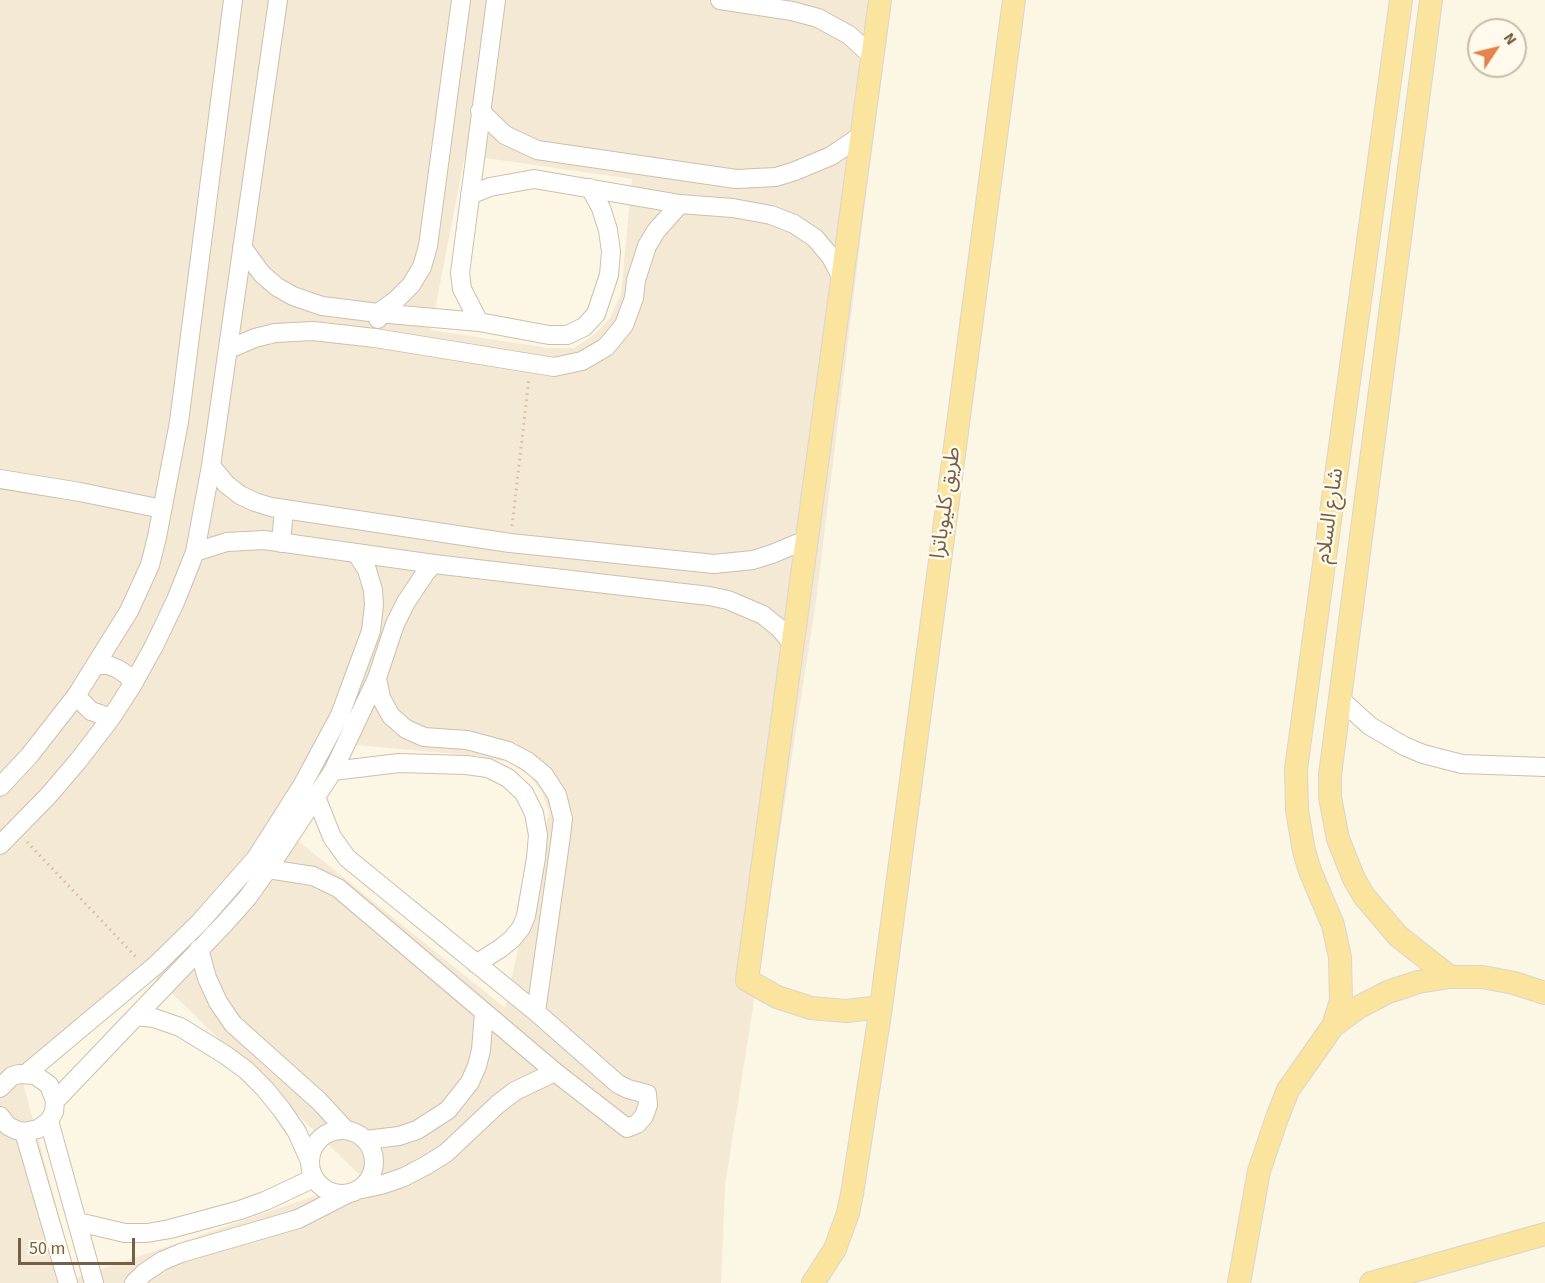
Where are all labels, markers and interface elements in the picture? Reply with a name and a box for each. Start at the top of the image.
north arrow [1467,18,1527,78]
text: N [1498,28,1522,49]
street label: طريق كليوباترا [927,445,967,561]
street label: شارع السلام [1312,467,1350,565]
scale bar [21,1226,138,1264]
text: 50 m [29,1236,65,1261]

